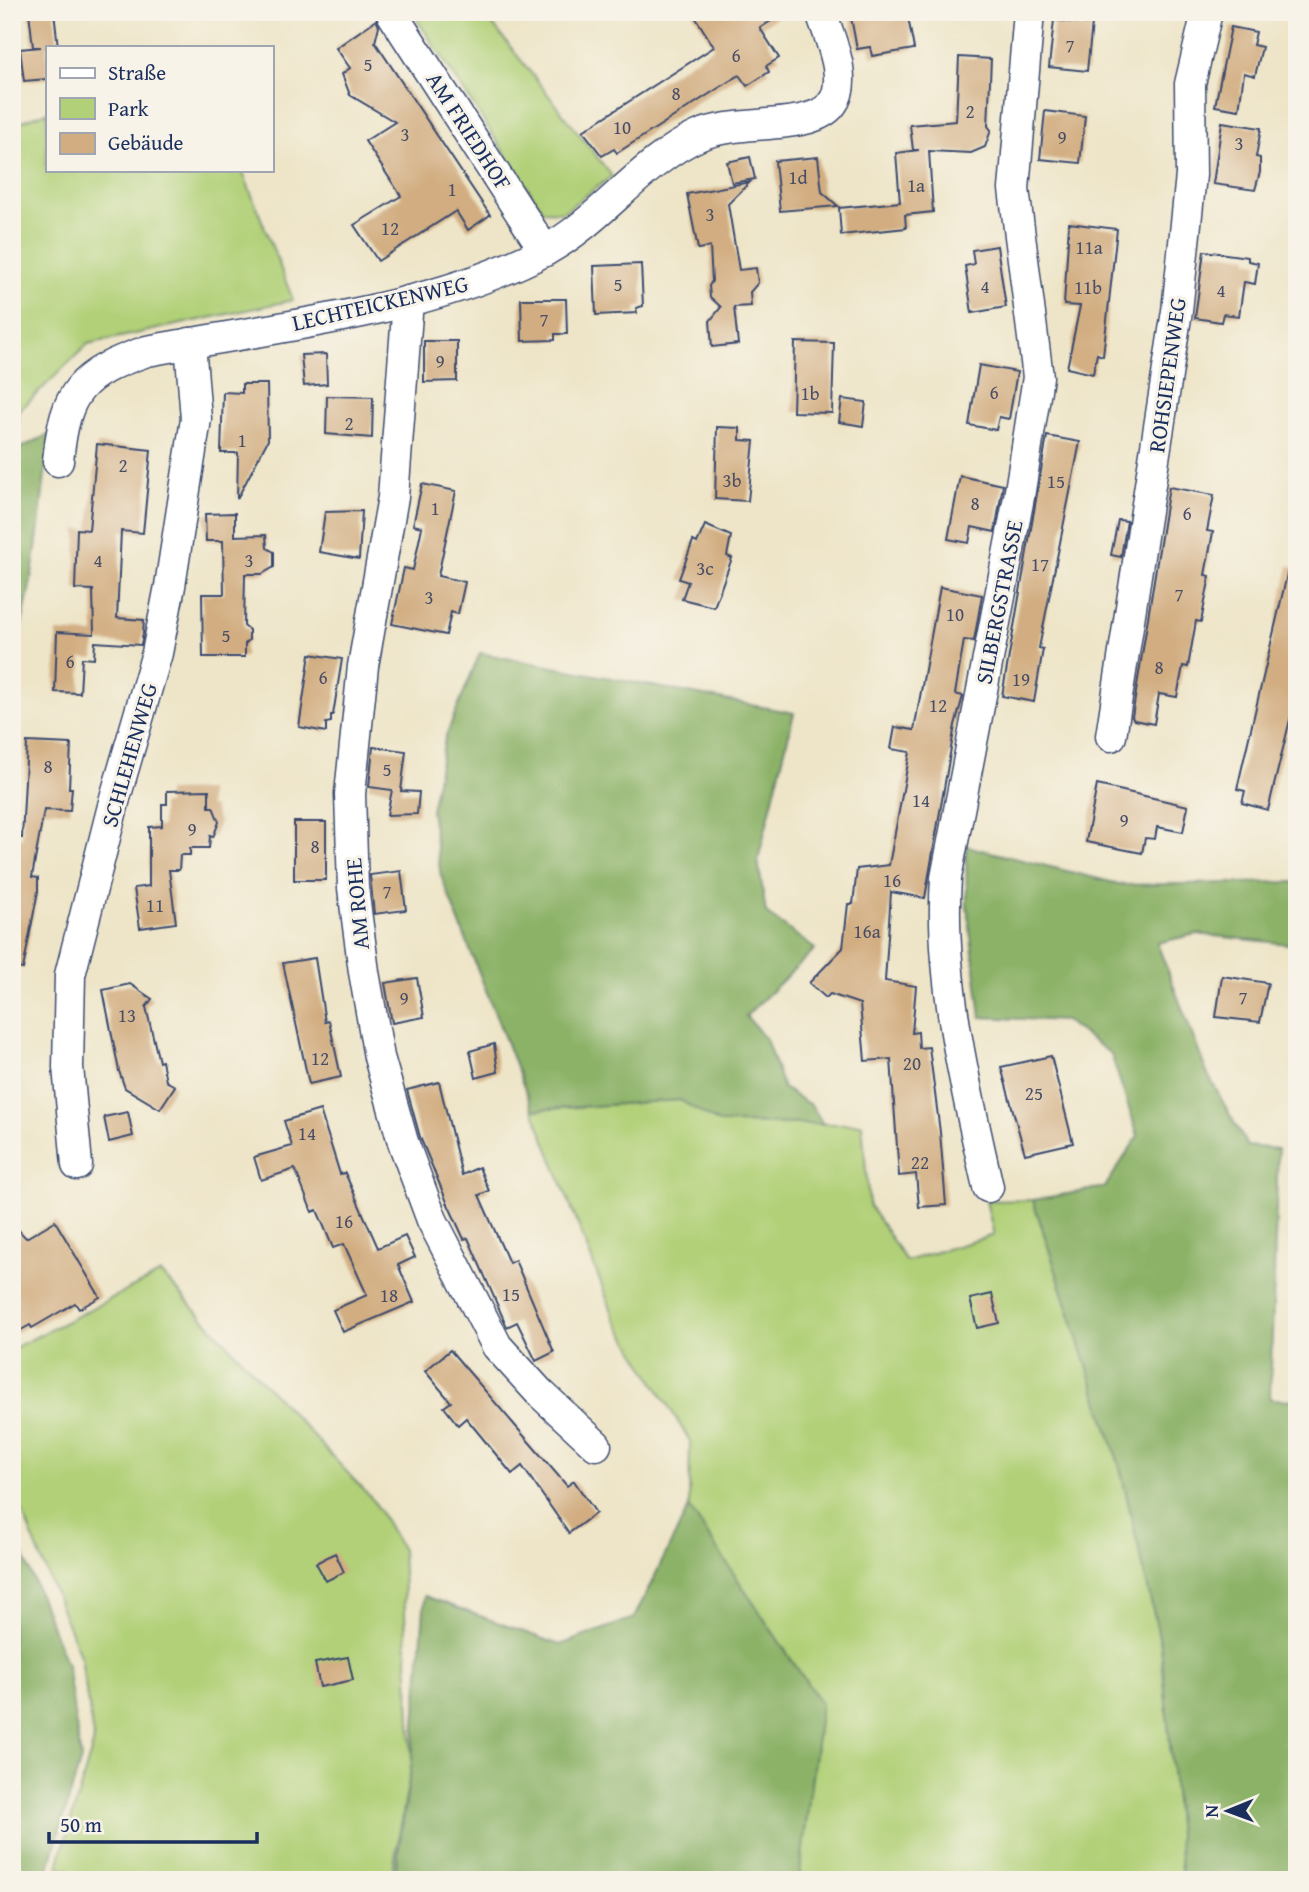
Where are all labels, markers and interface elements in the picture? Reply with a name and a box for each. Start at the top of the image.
house number: 7 [1065,31,1075,59]
house number: 6 [731,41,741,69]
legend [46,46,273,172]
house number: 5 [363,50,373,78]
text: Straße [108,57,166,88]
street label: AM FRIEDHOF [419,65,520,197]
house number: 8 [671,79,681,107]
text: Park [108,93,149,124]
house number: 2 [965,97,975,125]
house number: 10 [613,113,631,141]
house number: 3 [400,120,410,148]
house number: 9 [1057,123,1067,151]
text: Gebäude [108,127,184,158]
house number: 3 [1234,129,1244,157]
house number: 1d [788,163,808,191]
house number: 1a [907,171,925,199]
house number: 1 [447,175,457,203]
house number: 3 [705,200,715,228]
house number: 12 [381,214,399,242]
house number: 11a [1075,233,1103,261]
street label: LECHTEICKENWEG [289,266,472,339]
house number: 5 [613,270,623,298]
house number: 4 [980,272,990,300]
house number: 11b [1074,273,1102,301]
house number: 4 [1216,276,1226,304]
street label: ROHSIEPENWEG [1139,295,1194,455]
house number: 7 [539,305,549,333]
house number: 9 [435,347,445,375]
house number: 6 [989,378,999,406]
house number: 1b [801,379,820,407]
house number: 2 [344,409,354,437]
house number: 1 [237,426,247,454]
house number: 2 [118,451,128,479]
house number: 3b [723,466,742,494]
house number: 15 [1047,467,1065,495]
house number: 8 [970,489,980,517]
house number: 1 [430,494,440,522]
house number: 6 [1182,499,1192,527]
street label: SILBERGSTRASSE [966,517,1031,687]
house number: 4 [93,546,103,574]
house number: 3 [244,546,254,574]
house number: 17 [1031,550,1049,578]
house number: 3c [696,554,714,582]
house number: 7 [1174,580,1184,608]
house number: 3 [424,583,434,611]
house number: 10 [946,600,964,628]
house number: 5 [221,621,231,649]
house number: 6 [65,647,75,675]
house number: 8 [1154,653,1164,681]
house number: 6 [318,663,328,691]
house number: 19 [1012,665,1030,693]
street label: SCHLEHENWEG [92,679,165,831]
house number: 12 [929,691,947,719]
house number: 8 [43,752,53,780]
house number: 5 [382,755,392,783]
house number: 14 [912,786,930,814]
house number: 9 [1119,806,1129,834]
house number: 9 [187,815,197,843]
house number: 8 [310,832,320,860]
street label: AM ROHE [336,857,377,951]
house number: 16 [883,866,901,894]
house number: 7 [382,877,392,905]
house number: 11 [146,891,164,919]
house number: 16a [853,917,881,945]
house number: 7 [1238,983,1248,1011]
house number: 9 [399,984,409,1012]
house number: 13 [118,1001,136,1029]
house number: 12 [311,1044,329,1072]
house number: 20 [903,1049,921,1077]
house number: 25 [1025,1079,1043,1107]
house number: 14 [298,1119,316,1147]
house number: 22 [911,1148,929,1176]
house number: 16 [335,1207,353,1235]
house number: 15 [502,1280,520,1308]
house number: 18 [380,1281,398,1309]
north arrow [1194,1776,1264,1846]
scale bar [49,1801,257,1845]
text: N [1197,1804,1225,1818]
text: 50 m [60,1809,102,1840]

